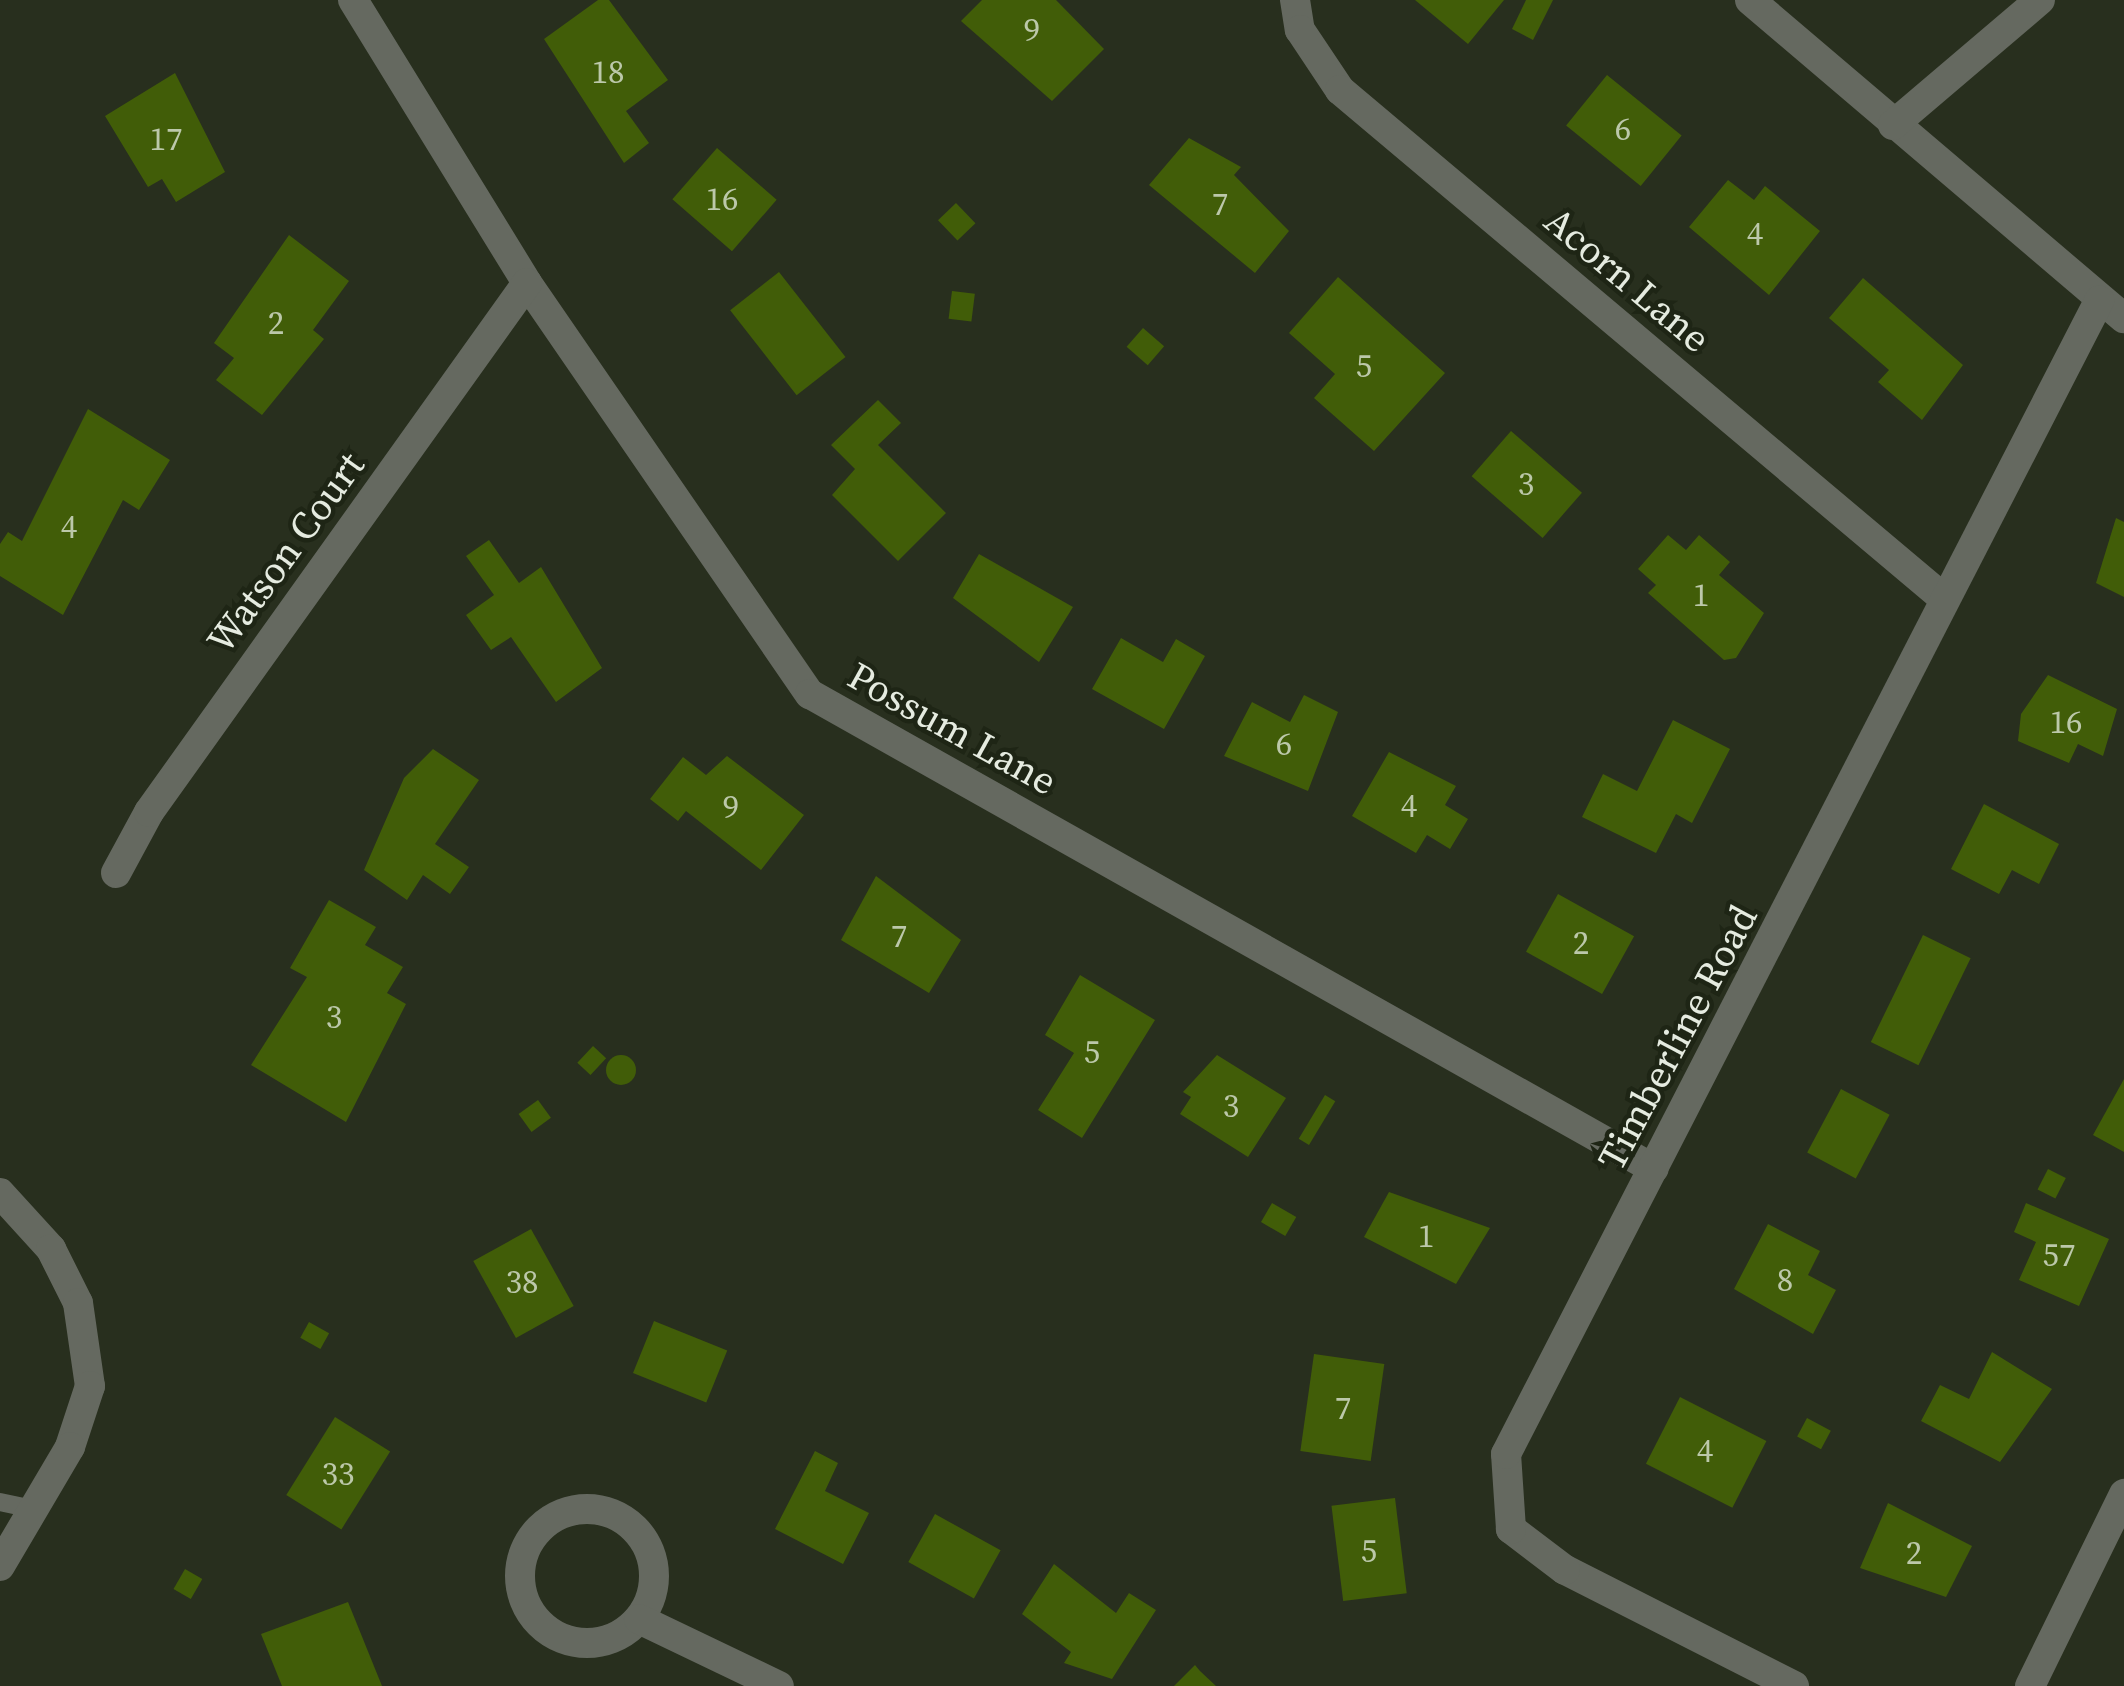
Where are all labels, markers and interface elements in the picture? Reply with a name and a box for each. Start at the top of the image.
house number: 9 [1024,10,1040,50]
house number: 18 [592,52,624,92]
house number: 6 [1615,109,1631,149]
house number: 17 [150,119,182,159]
house number: 16 [706,179,738,219]
house number: 7 [1212,184,1228,224]
street label: Acorn Lane [1535,197,1719,363]
house number: 4 [1747,214,1763,254]
house number: 2 [268,303,284,343]
house number: 5 [1356,346,1372,386]
street label: Watson Court [198,444,374,662]
house number: 3 [1518,464,1534,504]
house number: 4 [61,507,77,547]
house number: 1 [1693,575,1709,615]
street label: Possum Lane [840,653,1064,805]
house number: 16 [2050,702,2082,742]
house number: 6 [1276,724,1292,764]
house number: 4 [1401,786,1417,826]
house number: 9 [723,787,739,827]
street label: Timberline Road [1589,898,1767,1178]
house number: 7 [891,916,907,956]
house number: 2 [1573,923,1589,963]
house number: 3 [326,997,342,1037]
house number: 5 [1084,1032,1100,1072]
house number: 3 [1223,1086,1239,1126]
house number: 1 [1418,1216,1434,1256]
house number: 57 [2043,1235,2075,1275]
house number: 8 [1777,1260,1793,1300]
house number: 38 [506,1262,538,1302]
house number: 7 [1335,1388,1351,1428]
house number: 4 [1697,1431,1713,1471]
house number: 33 [322,1454,354,1494]
house number: 5 [1361,1531,1377,1571]
house number: 2 [1906,1533,1922,1573]

